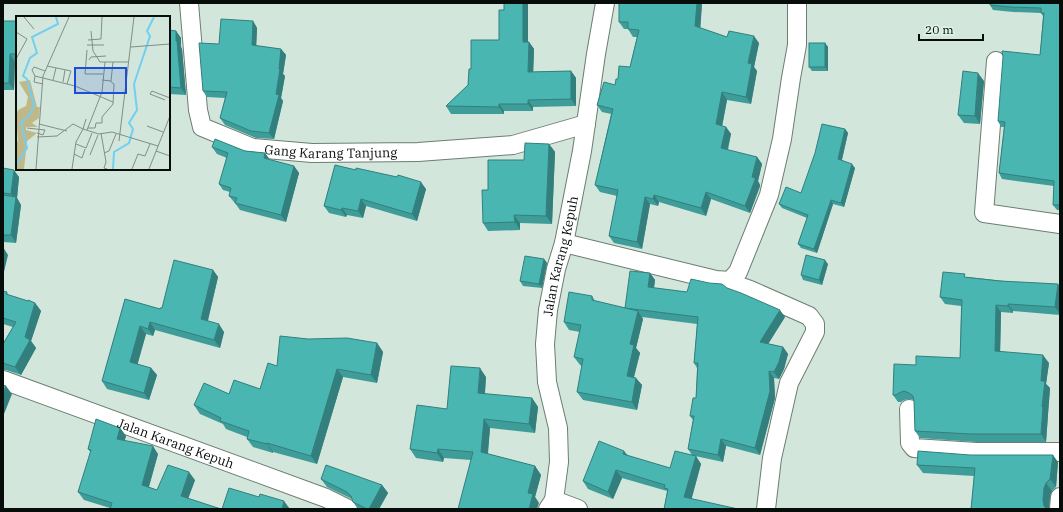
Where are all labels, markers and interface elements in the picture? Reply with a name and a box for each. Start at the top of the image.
inset map [16,16,170,170]
scale bar [919,16,983,42]
text: 20 m [925,22,954,37]
street label: Gang Karang Tanjung [264,140,397,162]
street label: Jalan Karang Kepuh [539,194,582,317]
street label: Jalan Karang Kepuh [115,414,236,472]

